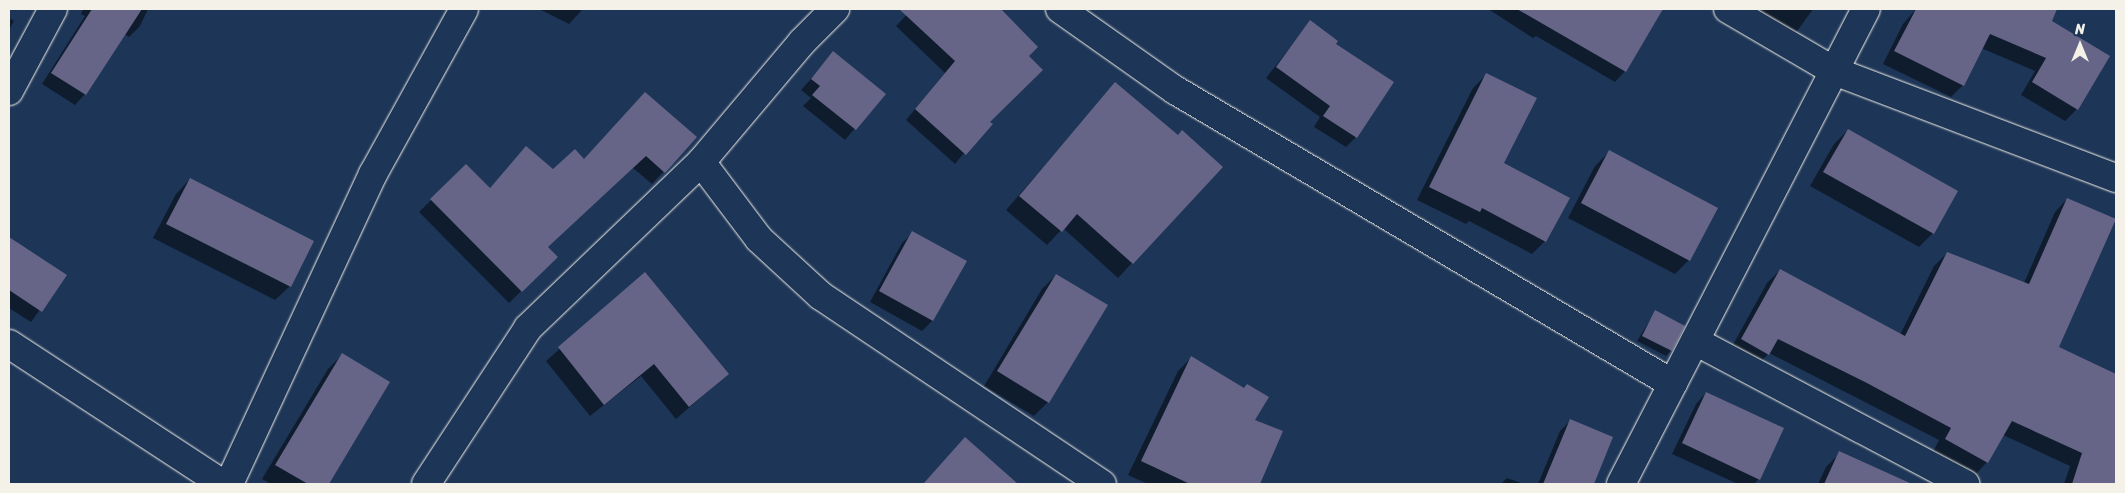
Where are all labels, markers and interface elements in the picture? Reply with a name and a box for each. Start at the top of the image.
text: N [2075,17,2085,42]
north arrow [2055,20,2105,70]

